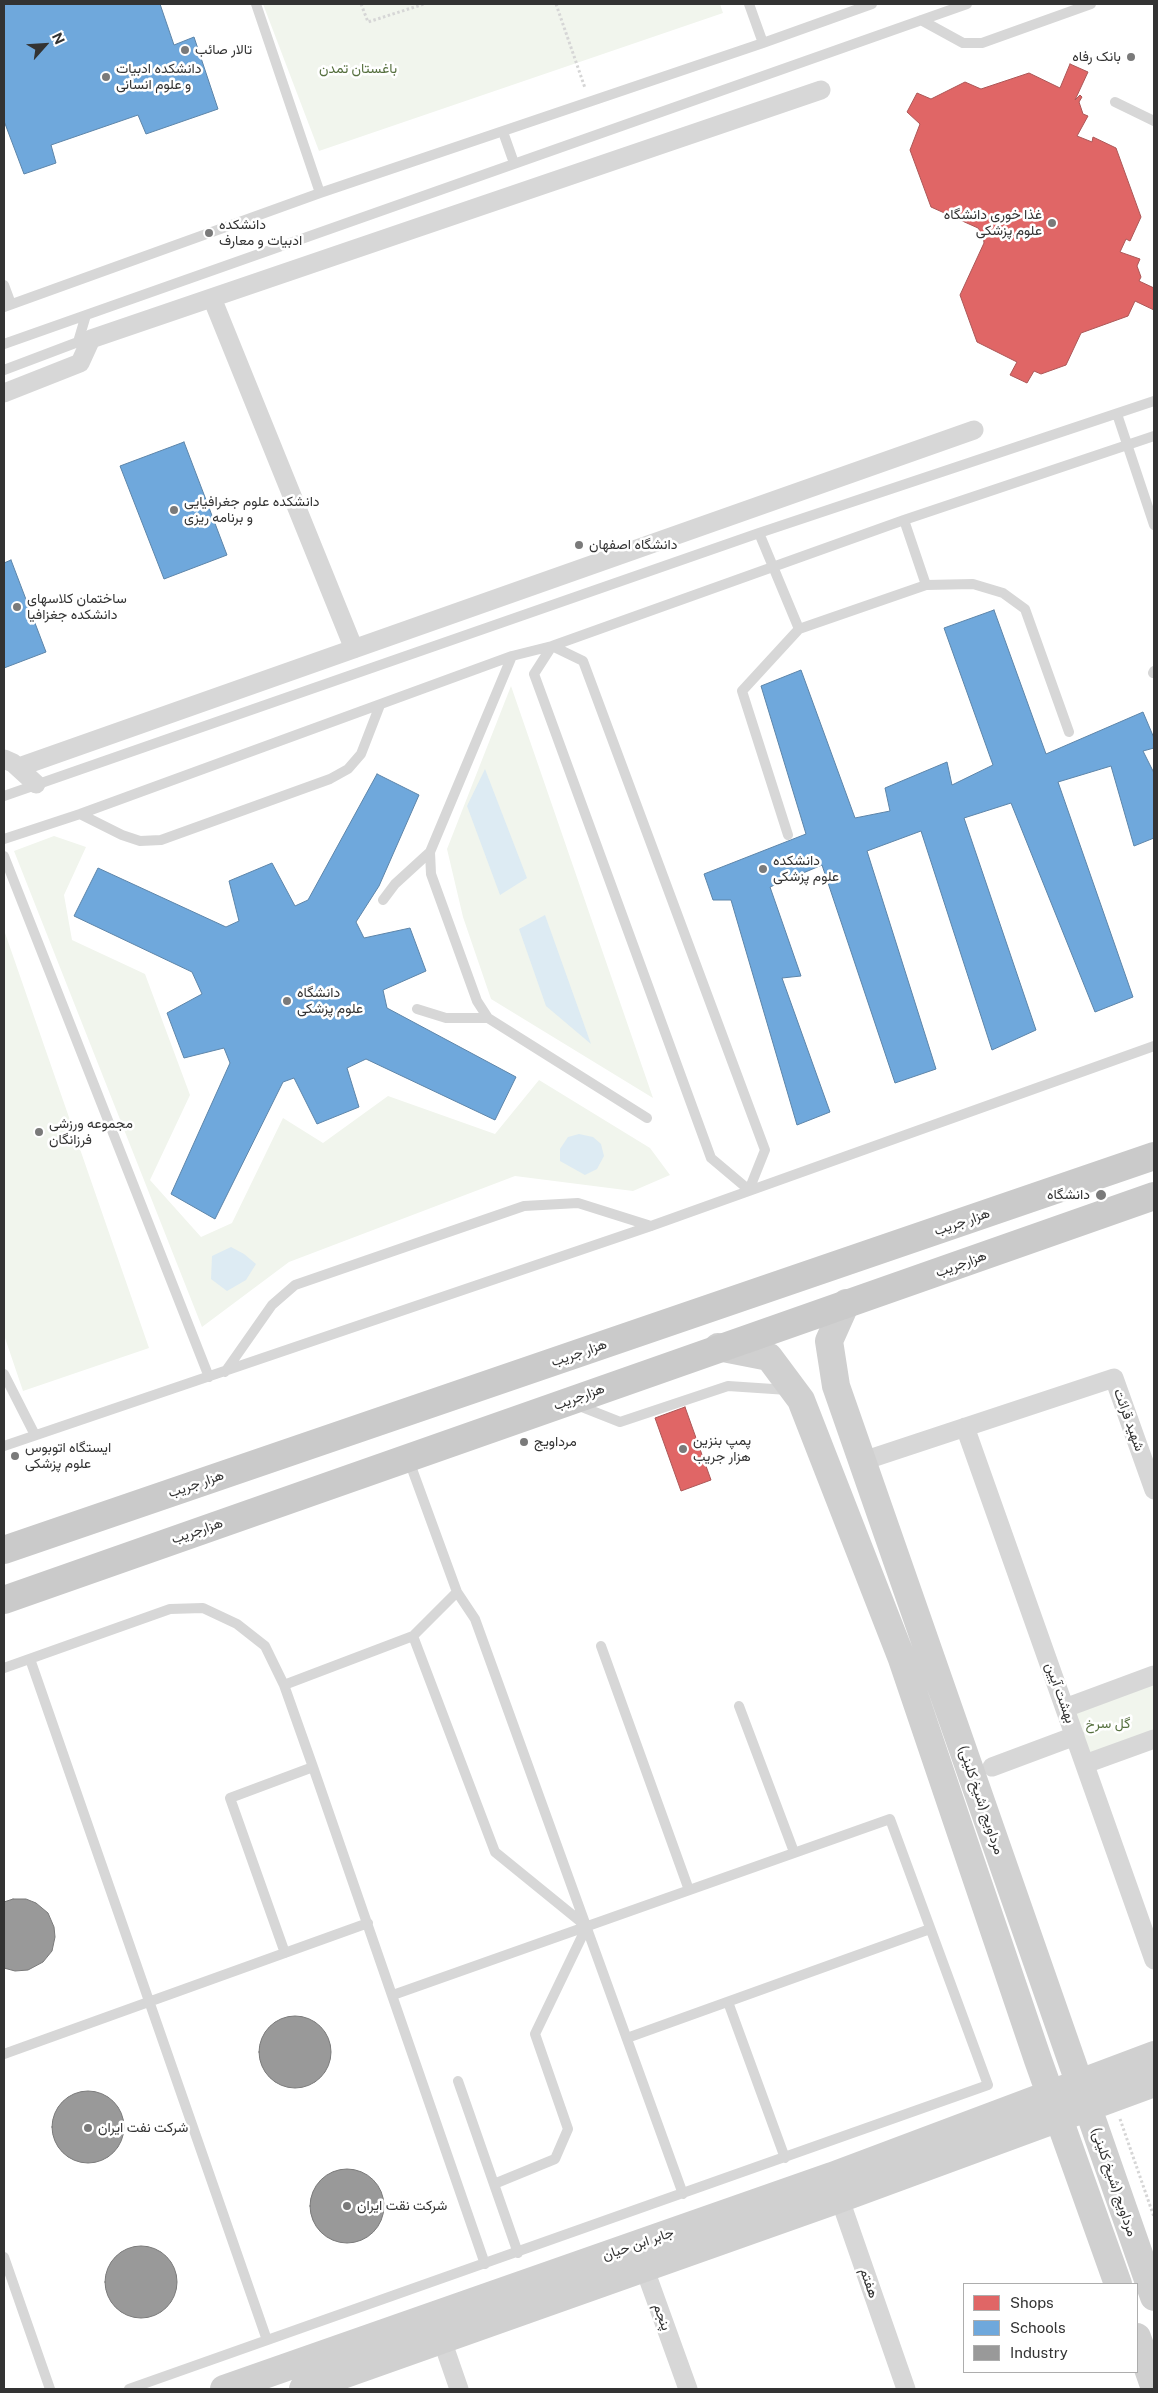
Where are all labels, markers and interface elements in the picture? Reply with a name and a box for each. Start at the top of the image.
north arrow [20,20,70,70]
text: N [49,30,68,47]
place label: تالار صائب [195,42,252,58]
marker: تالار صائب [179,44,191,56]
place label: بانک رفاه [1072,49,1121,65]
marker: بانک رفاه [1125,51,1137,63]
place label: دانشکده ادبیات و علوم انسانی [116,61,201,94]
park label: باغستان تمدن [319,61,397,77]
marker: دانشکده ادبیات و علوم انسانی [100,71,112,83]
place label: غذا خوری دانشگاه علوم پزشکی [944,207,1042,240]
place label: دانشکده ادبیات و معارف [219,217,302,250]
marker: غذا خوری دانشگاه علوم پزشکی [1046,217,1058,229]
marker: دانشکده ادبیات و معارف [203,227,215,239]
place label: دانشکده علوم جغرافیایی و برنامه ریزی [184,494,320,526]
marker: دانشکده علوم جغرافیایی و برنامه ریزی [168,504,180,516]
place label: دانشگاه اصفهان [589,537,678,553]
marker: دانشگاه اصفهان [573,539,585,551]
place label: ساختمان کلاسهای دانشکده جغزافیا [27,591,127,624]
marker: ساختمان کلاسهای دانشکده جغزافیا [11,601,23,613]
place label: دانشکده علوم پزشکی [773,853,839,886]
marker: دانشکده علوم پزشکی [757,863,769,875]
place label: دانشگاه علوم پزشکی [297,985,363,1018]
marker: دانشگاه علوم پزشکی [281,995,293,1007]
place label: مجموعه ورزشی فرزانگان [49,1116,133,1148]
marker: مجموعه ورزشی فرزانگان [33,1126,45,1138]
place label: دانشگاه [1047,1187,1090,1203]
marker: دانشگاه [1094,1188,1108,1202]
street label: هزار جریب [932,1205,992,1239]
street label: هزارجریب [933,1247,989,1281]
street label: هزار جریب [549,1336,609,1370]
street label: هزارجریب [551,1380,607,1414]
street label: شهید قرائت [1110,1386,1148,1454]
place label: پمپ بنزین هزار جریب [693,1433,751,1465]
place label: مرداویج [534,1434,577,1450]
marker: مرداویج [518,1436,530,1448]
place label: ایستگاه اتوبوس علوم پزشکی [25,1440,111,1472]
marker: پمپ بنزین هزار جریب [677,1443,689,1455]
marker: ایستگاه اتوبوس علوم پزشکی [9,1450,21,1462]
street label: هزار جریب [166,1467,226,1501]
street label: هزارجریب [169,1514,225,1548]
street label: بهشت آیین [1041,1660,1079,1726]
park label: گل سرخ [1086,1716,1130,1732]
street label: مرداویج (شیخ کلینی) [954,1743,1008,1857]
place label: شرکت نفت ایران [98,2120,188,2136]
marker: شرکت نفت ایران [82,2122,94,2134]
street label: مرداویج (شیخ کلینی) [1087,2125,1141,2239]
place label: شرکت نقت ایران [357,2198,447,2214]
marker: شرکت نقت ایران [341,2200,353,2212]
street label: جابر ابن حیان [600,2224,676,2264]
street label: هفتم [856,2266,882,2300]
legend [963,2283,1138,2373]
text: Shops [1010,2294,1054,2311]
street label: پنجم [649,2301,675,2333]
text: Schools [1010,2319,1066,2336]
text: Industry [1010,2344,1068,2361]

